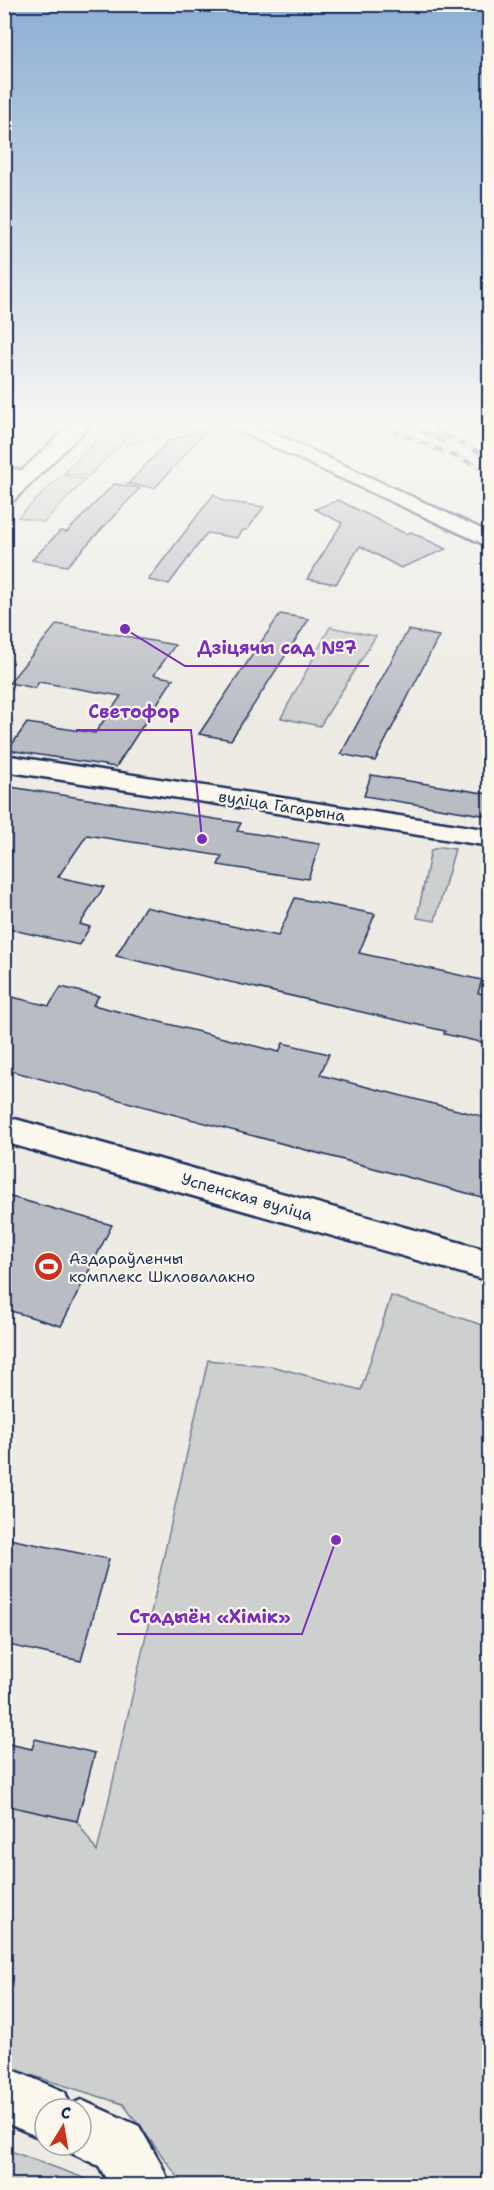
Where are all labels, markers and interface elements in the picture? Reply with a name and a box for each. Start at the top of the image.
callout: Дзіцячы сад №7 [185,630,369,666]
text: Дзіцячы сад №7 [197,636,357,660]
callout: Светофор [76,694,191,730]
text: Светофор [88,700,180,724]
street label: вуліца Гагарына [217,786,347,826]
street label: Успенская вуліца [179,1168,315,1226]
place label: Аздараўленчы комплекс Шкловалакно [69,1248,255,1287]
sports icon: Аздараўленчы комплекс Шкловалакно [32,1251,64,1283]
callout: Стадыён «Хімік» [117,1598,302,1634]
text: Стадыён «Хімік» [129,1605,291,1629]
north arrow [33,2097,93,2157]
text: С [59,2102,73,2124]

